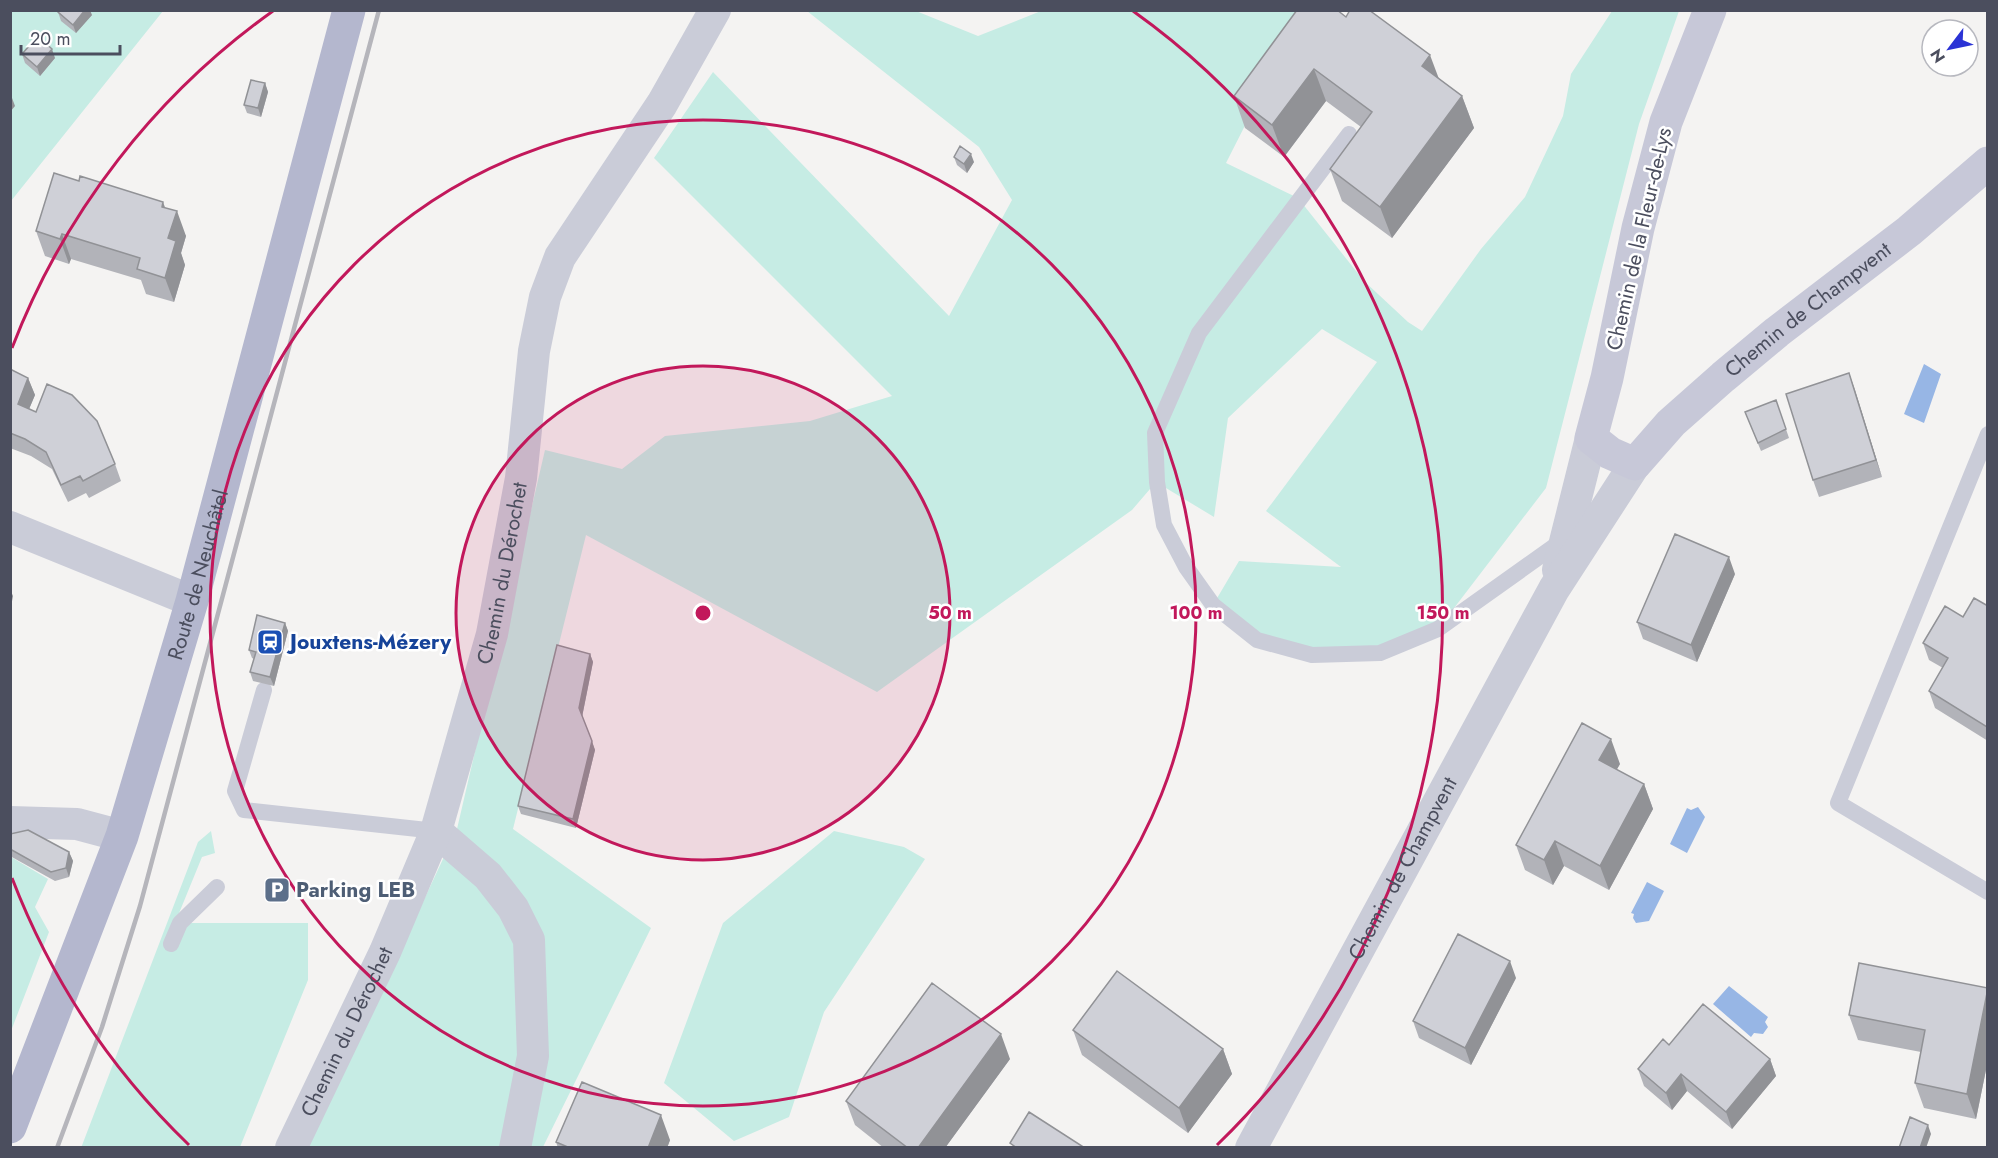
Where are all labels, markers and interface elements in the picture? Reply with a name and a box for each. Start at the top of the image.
scale bar [21,18,120,56]
north arrow [1920,18,1980,78]
text: 20 m [30,26,70,52]
text: N [1925,44,1951,67]
street label: Chemin de la Fleur-de-Lys [1599,125,1679,353]
street label: Chemin de Champvent [1718,235,1897,385]
street label: Chemin du Dérochet [469,480,535,668]
street label: Route de Neuchâtel [160,486,236,664]
text: 50 m [928,600,972,626]
text: 100 m [1169,600,1223,626]
text: 150 m [1417,600,1469,626]
centre of rings [693,603,713,623]
station icon: Jouxtens-Mézery [255,627,285,657]
place label: Jouxtens-Mézery [286,627,452,657]
street label: Chemin de Champvent [1341,772,1464,965]
parking icon: Parking LEB [262,875,292,905]
place label: Parking LEB [296,875,415,905]
street label: Chemin du Dérochet [293,942,400,1122]

